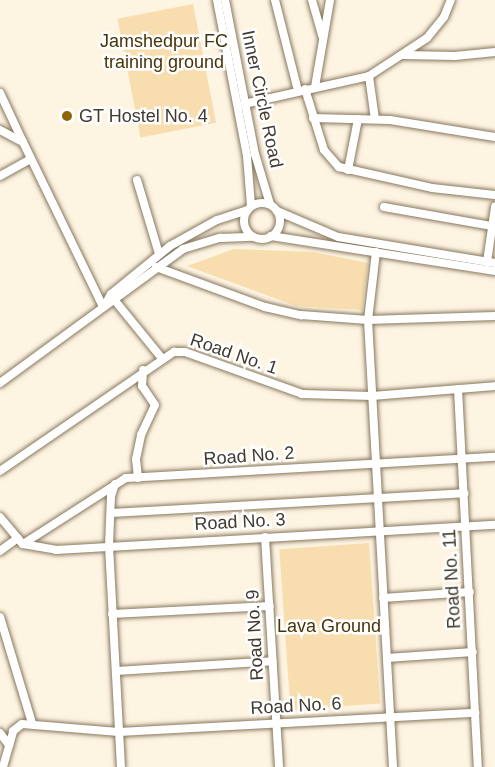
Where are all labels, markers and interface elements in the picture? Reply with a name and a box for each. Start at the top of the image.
street label: Inner Circle Road [237,28,287,170]
park label: Jamshedpur FC training ground [100,31,228,74]
place label: GT Hostel No. 4 [79,105,208,127]
marker: GT Hostel No. 4 [60,109,74,123]
street label: Road No. 1 [187,329,281,379]
street label: Road No. 2 [203,442,295,470]
street label: Road No. 3 [194,509,286,535]
street label: Road No. 11 [439,529,465,629]
street label: Road No. 9 [242,589,268,681]
park label: Lava Ground [277,615,381,637]
street label: Road No. 6 [250,693,342,719]

